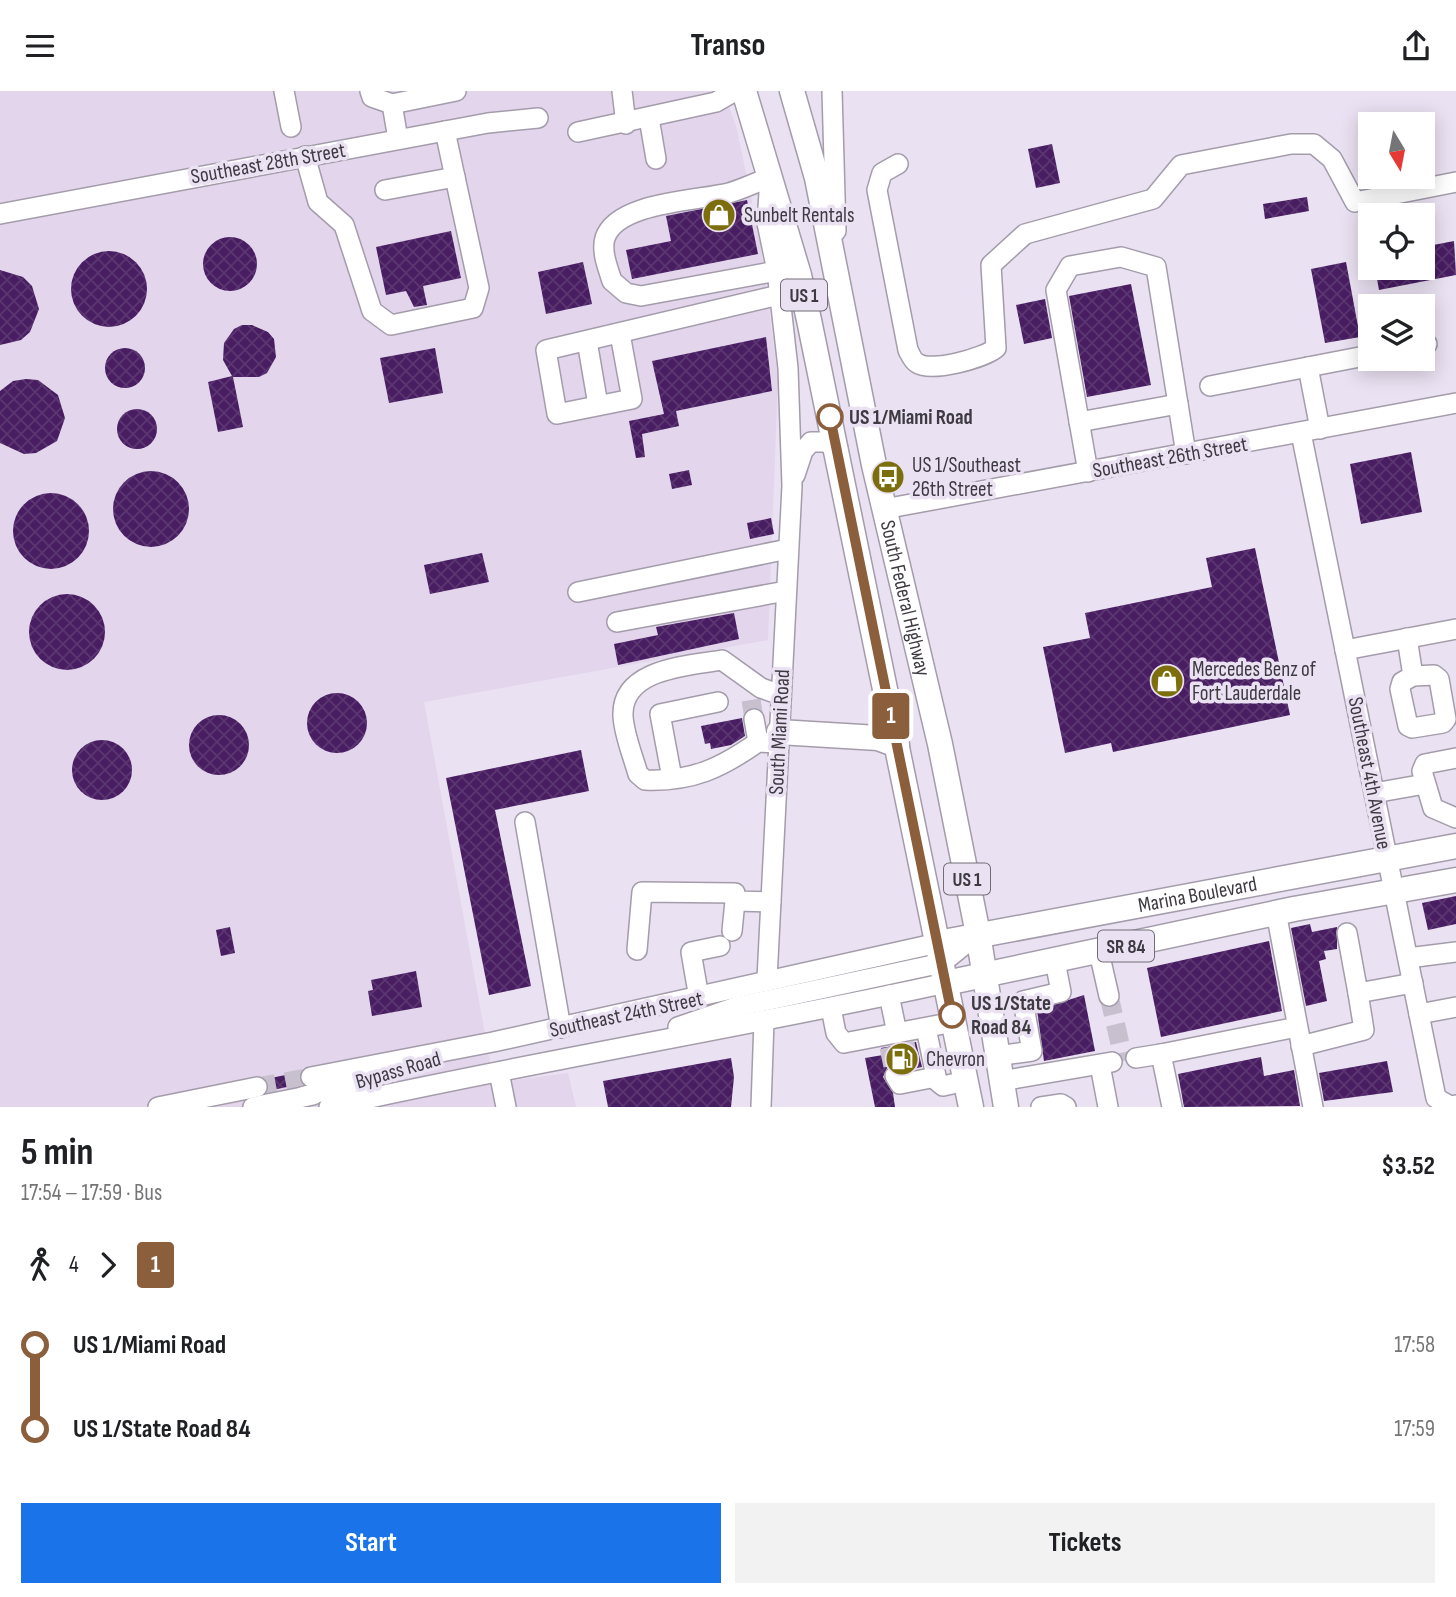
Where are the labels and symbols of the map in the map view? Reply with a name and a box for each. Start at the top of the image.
north arrow [1358,112,1435,189]
street label: Southeast 28th Street [189,138,347,189]
shop icon: Sunbelt Rentals [700,196,738,234]
place label: Sunbelt Rentals [744,203,854,228]
road number: US 1 [781,279,827,311]
marker: US 1/Miami Road [817,404,843,430]
place label: US 1/Miami Road [849,405,973,430]
street label: Southeast 26th Street [1091,432,1249,483]
place label: US 1/Southeast 26th Street [912,453,1021,502]
bus stop icon: US 1/Southeast 26th Street [869,458,907,496]
street label: South Federal Highway [875,518,936,679]
place label: Mercedes Benz of Fort Lauderdale [1192,657,1317,706]
shop icon: Mercedes Benz of Fort Lauderdale [1148,662,1186,700]
street label: South Miami Road [764,669,795,795]
line badge: 1 [868,693,914,739]
street label: Southeast 4th Avenue [1342,695,1397,851]
road number: US 1 [944,863,990,895]
street label: Marina Boulevard [1136,872,1259,918]
road number: SR 84 [1098,931,1154,961]
street label: Southeast 24th Street [547,986,705,1043]
place label: US 1/State Road 84 [971,991,1051,1040]
marker: US 1/State Road 84 [939,1002,965,1028]
fuel station icon: Chevron [883,1040,921,1078]
street label: Bypass Road [353,1046,444,1095]
place label: Chevron [926,1047,985,1072]

